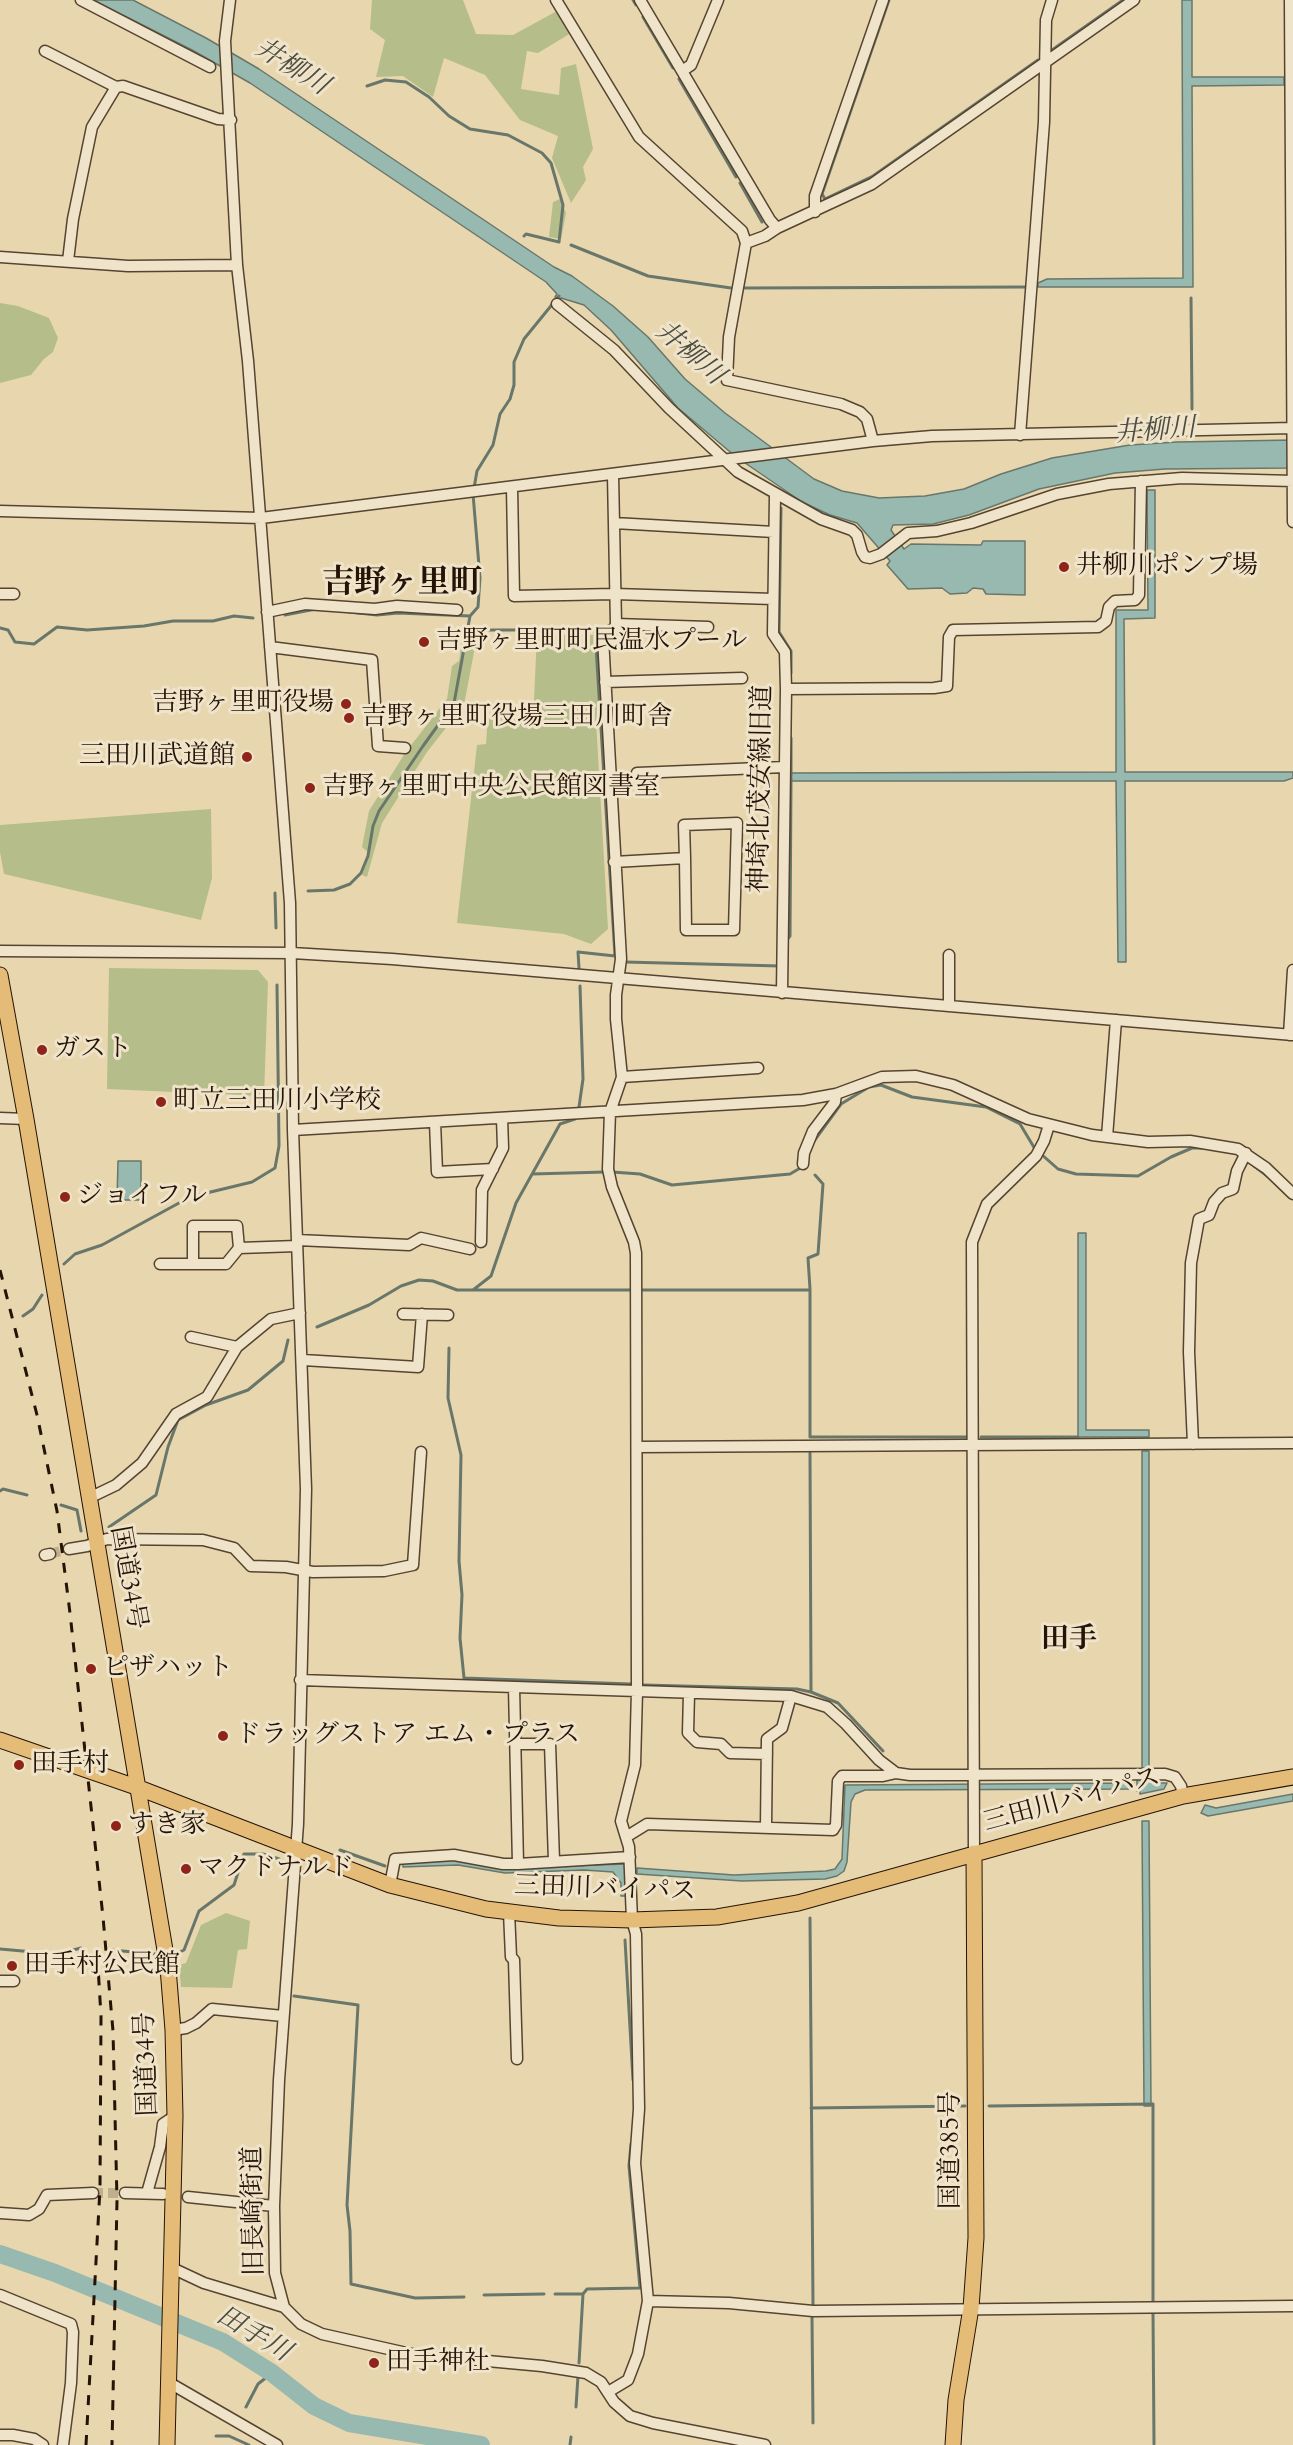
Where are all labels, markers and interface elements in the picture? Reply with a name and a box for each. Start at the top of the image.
water label: 井柳川 [248,33,334,103]
water label: 井柳川 [648,315,730,393]
water label: 井柳川 [1113,413,1197,451]
place label: 井柳川ポンプ場 [1076,551,1258,583]
marker: 井柳川ポンプ場 [1057,560,1071,574]
district label: 吉野ヶ里町 [322,566,482,604]
place label: 吉野ヶ里町町民温水プール [436,626,747,658]
marker: 吉野ヶ里町町民温水プール [417,635,431,649]
street label: 神埼北茂安線旧道 [745,685,779,893]
place label: 吉野ヶ里町役場 [152,688,334,720]
marker: 吉野ヶ里町役場 [339,697,353,711]
place label: 吉野ヶ里町役場三田川町舎 [361,702,673,734]
marker: 吉野ヶ里町役場三田川町舎 [342,711,356,725]
place label: 三田川武道館 [79,741,235,773]
marker: 三田川武道館 [240,750,254,764]
place label: 吉野ヶ里町中央公民館図書室 [322,772,660,804]
marker: 吉野ヶ里町中央公民館図書室 [303,781,317,795]
place label: ガスト [54,1034,132,1066]
marker: ガスト [35,1043,49,1057]
place label: 町立三田川小学校 [173,1086,381,1118]
marker: 町立三田川小学校 [154,1095,168,1109]
place label: ジョイフル [77,1181,207,1213]
marker: ジョイフル [58,1190,72,1204]
street label: 国道34号 [103,1524,151,1632]
district label: 田手 [1041,1624,1097,1658]
place label: ピザハット [103,1653,233,1685]
marker: ピザハット [84,1662,98,1676]
place label: ドラッグストア エム・プラス [235,1720,580,1752]
marker: ドラッグストア エム・プラス [216,1729,230,1743]
place label: 田手村 [31,1749,109,1781]
marker: 田手村 [12,1758,26,1772]
street label: 三田川バイパス [980,1762,1164,1840]
place label: すき家 [128,1810,206,1842]
marker: すき家 [109,1819,123,1833]
place label: マクドナルド [198,1853,354,1885]
marker: マクドナルド [179,1862,193,1876]
street label: 三田川バイパス [514,1871,696,1909]
place label: 田手村公民館 [24,1950,180,1982]
marker: 田手村公民館 [5,1959,19,1973]
street label: 国道34号 [131,2011,165,2117]
street label: 国道385号 [936,2091,968,2209]
street label: 旧長崎街道 [238,2146,272,2276]
water label: 田手川 [210,2300,296,2370]
place label: 田手神社 [386,2347,490,2379]
marker: 田手神社 [367,2356,381,2370]

